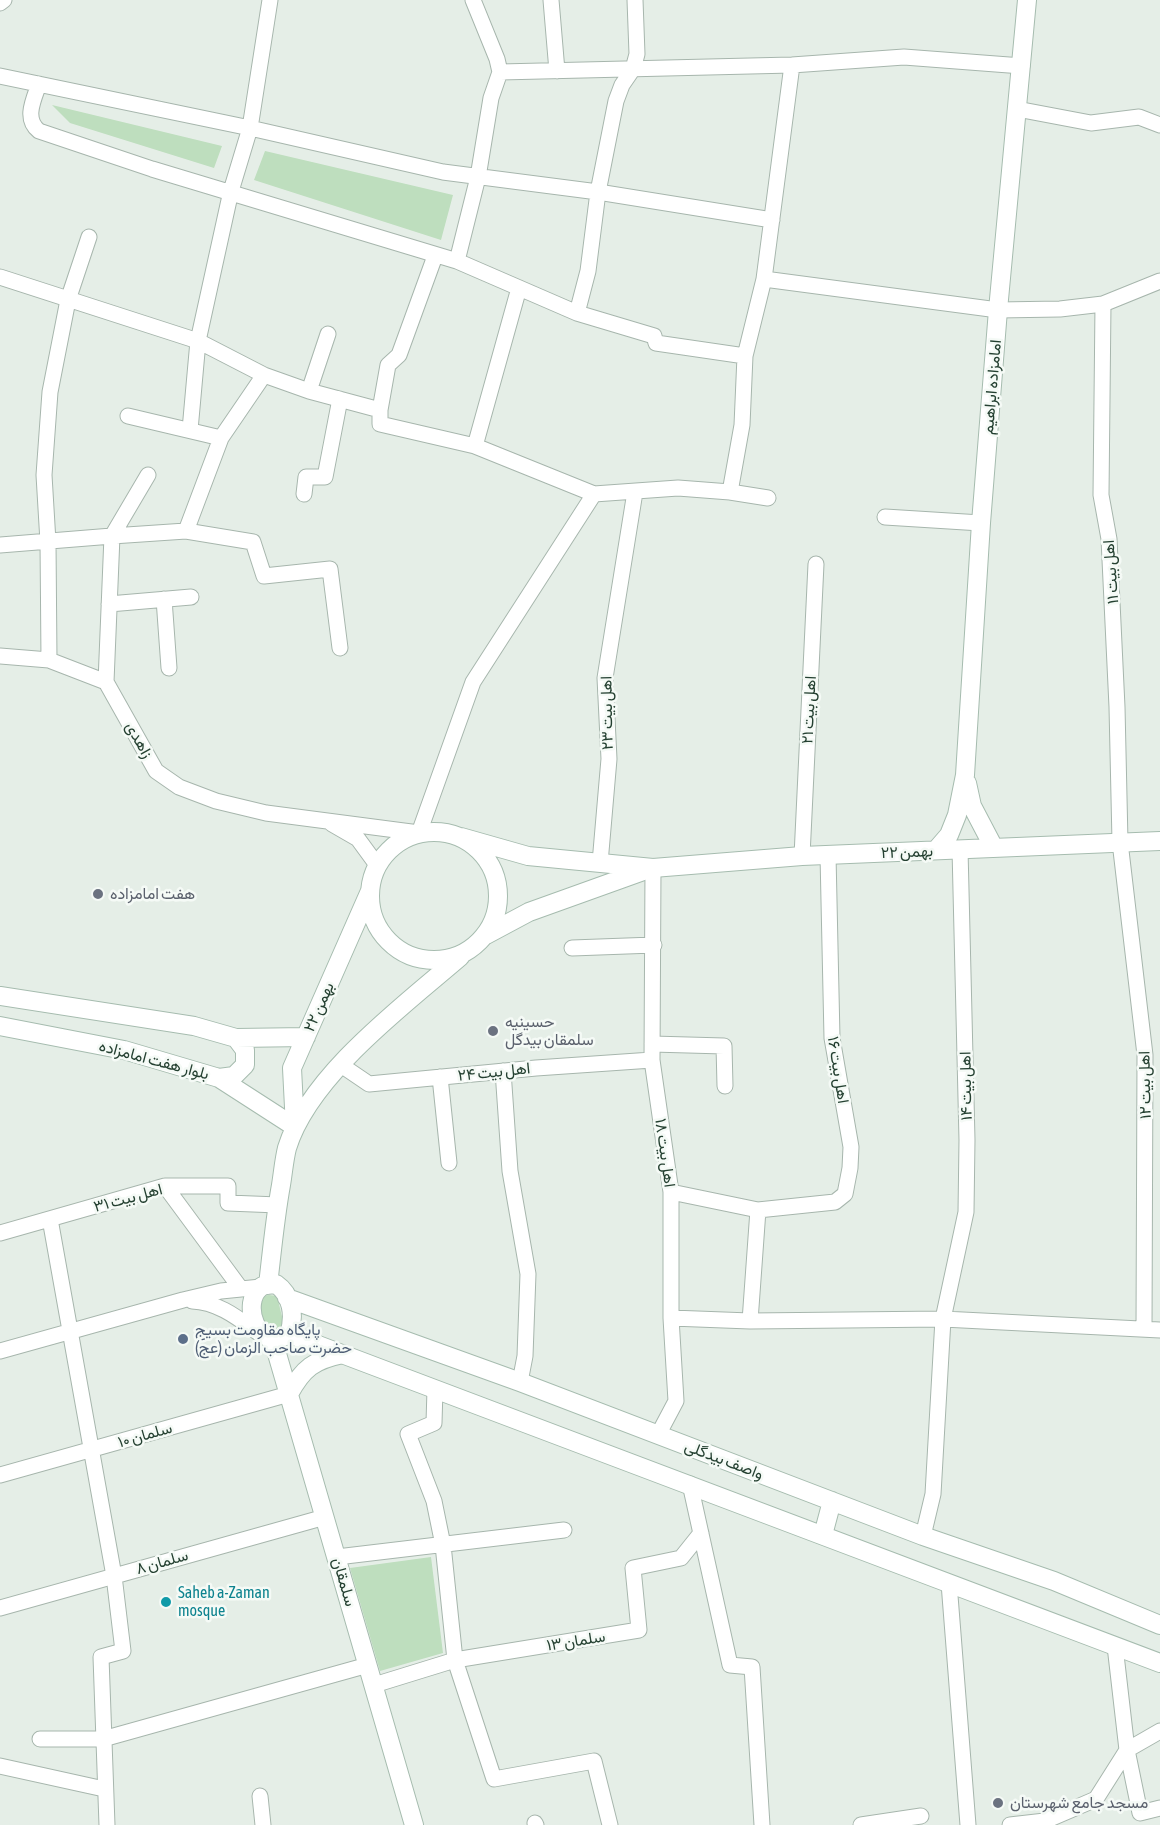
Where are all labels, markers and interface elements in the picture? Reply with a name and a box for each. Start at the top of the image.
street label: امامزاده ابراهیم [978,339,1006,435]
street label: اهل بیت ۱۱ [1099,539,1123,605]
street label: اهل بیت ۲۱ [798,675,820,745]
street label: اهل بیت ۲۳ [597,676,617,750]
street label: زاهدی [121,718,157,762]
street label: ۲۲ بهمن [881,841,933,863]
place label: هفت امامزاده [110,884,195,904]
marker: هفت امامزاده [91,887,105,901]
street label: ۲۲ بهمن [300,979,338,1035]
place label: حسینیه سلمقان بیدگل [505,1012,594,1050]
marker: حسینیه سلمقان بیدگل [486,1024,500,1038]
street label: اهل بیت ۱۶ [823,1035,853,1105]
street label: بلوار هفت امامزاده [97,1036,211,1084]
street label: اهل بیت ۱۴ [956,1051,976,1121]
street label: اهل بیت ۱۲ [1135,1051,1155,1119]
street label: اهل بیت ۲۴ [457,1059,531,1085]
street label: اهل بیت ۱۸ [651,1117,679,1189]
street label: اهل بیت ۳۱ [91,1180,165,1216]
place label: پایگاه مقاومت بسیج حضرت صاحب الزمان (عج) [195,1320,352,1358]
marker: پایگاه مقاومت بسیج حضرت صاحب الزمان (عج) [176,1332,190,1346]
street label: سلمان ۱۰ [116,1418,174,1452]
street label: واصف بیدگلی [682,1436,766,1484]
street label: سلمان ۸ [134,1545,190,1579]
street label: سلمقان [328,1555,360,1609]
place label: Saheb a-Zaman mosque [178,1583,270,1621]
marker: Saheb a-Zaman mosque [159,1595,173,1609]
street label: سلمان ۱۳ [545,1627,607,1655]
place label: مسجد جامع شهرستان [1010,1793,1148,1813]
marker: مسجد جامع شهرستان [991,1796,1005,1810]

